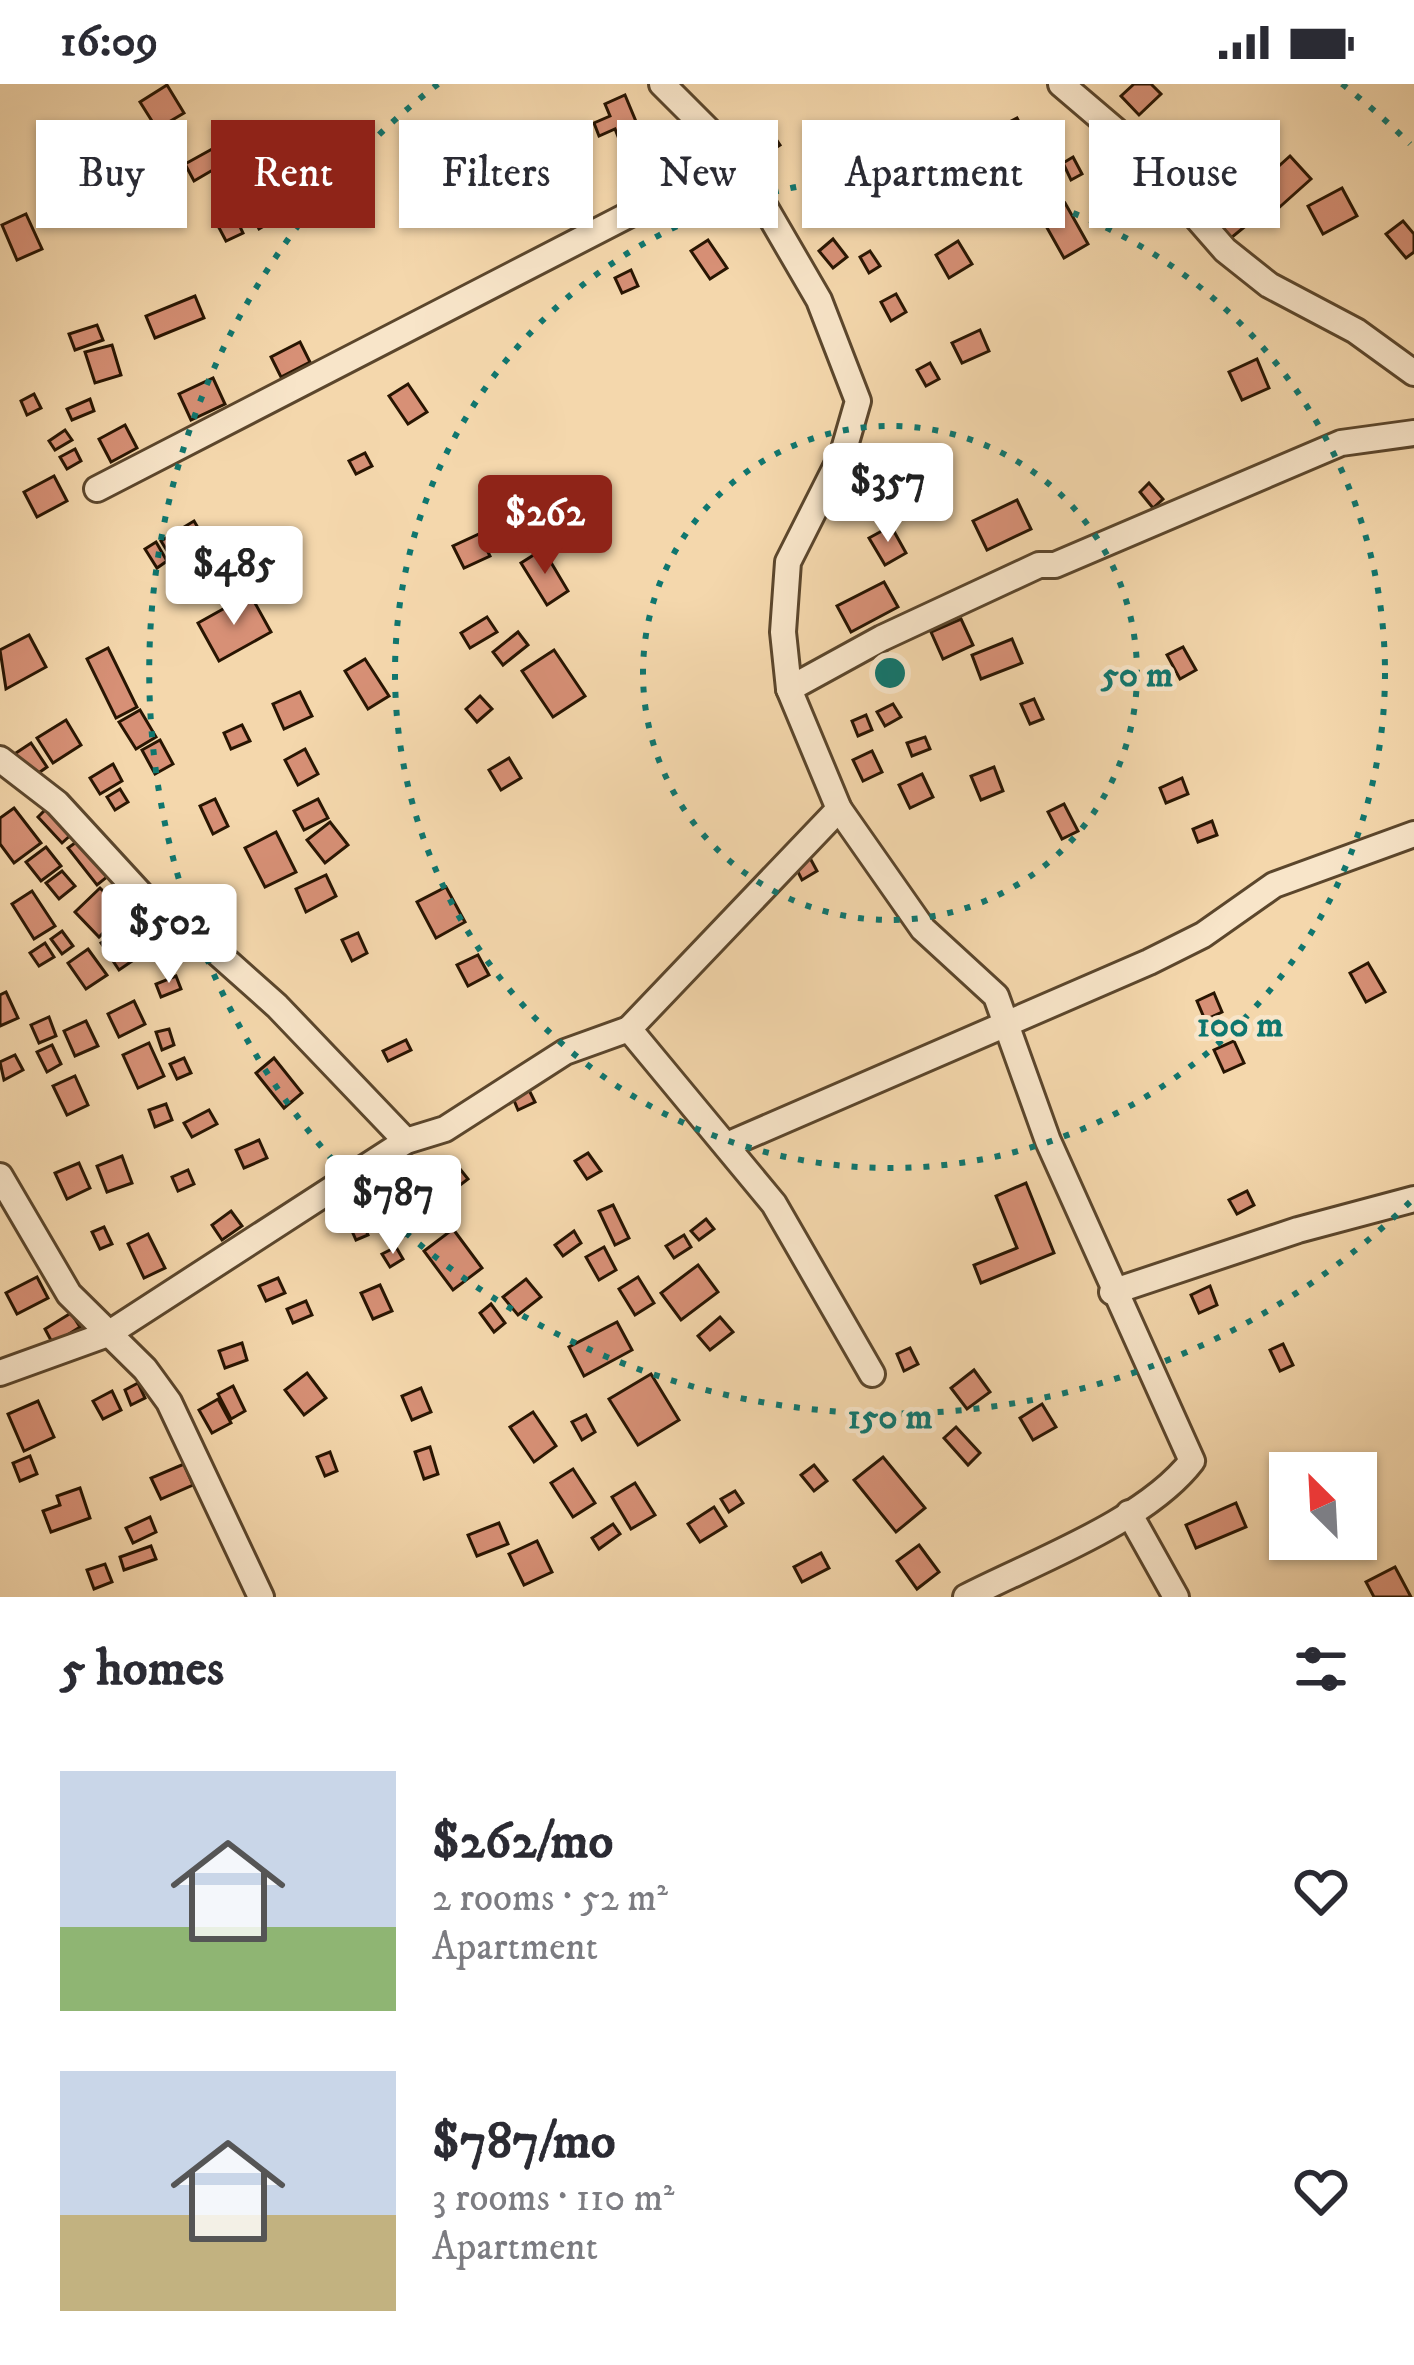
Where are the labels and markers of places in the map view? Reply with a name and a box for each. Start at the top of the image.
pin: $357 [817,443,959,545]
pin: $262 [474,475,616,577]
pin: $485 [163,526,305,628]
centre of rings [869,652,911,694]
pin: $502 [98,884,240,986]
pin: $787 [322,1155,464,1257]

